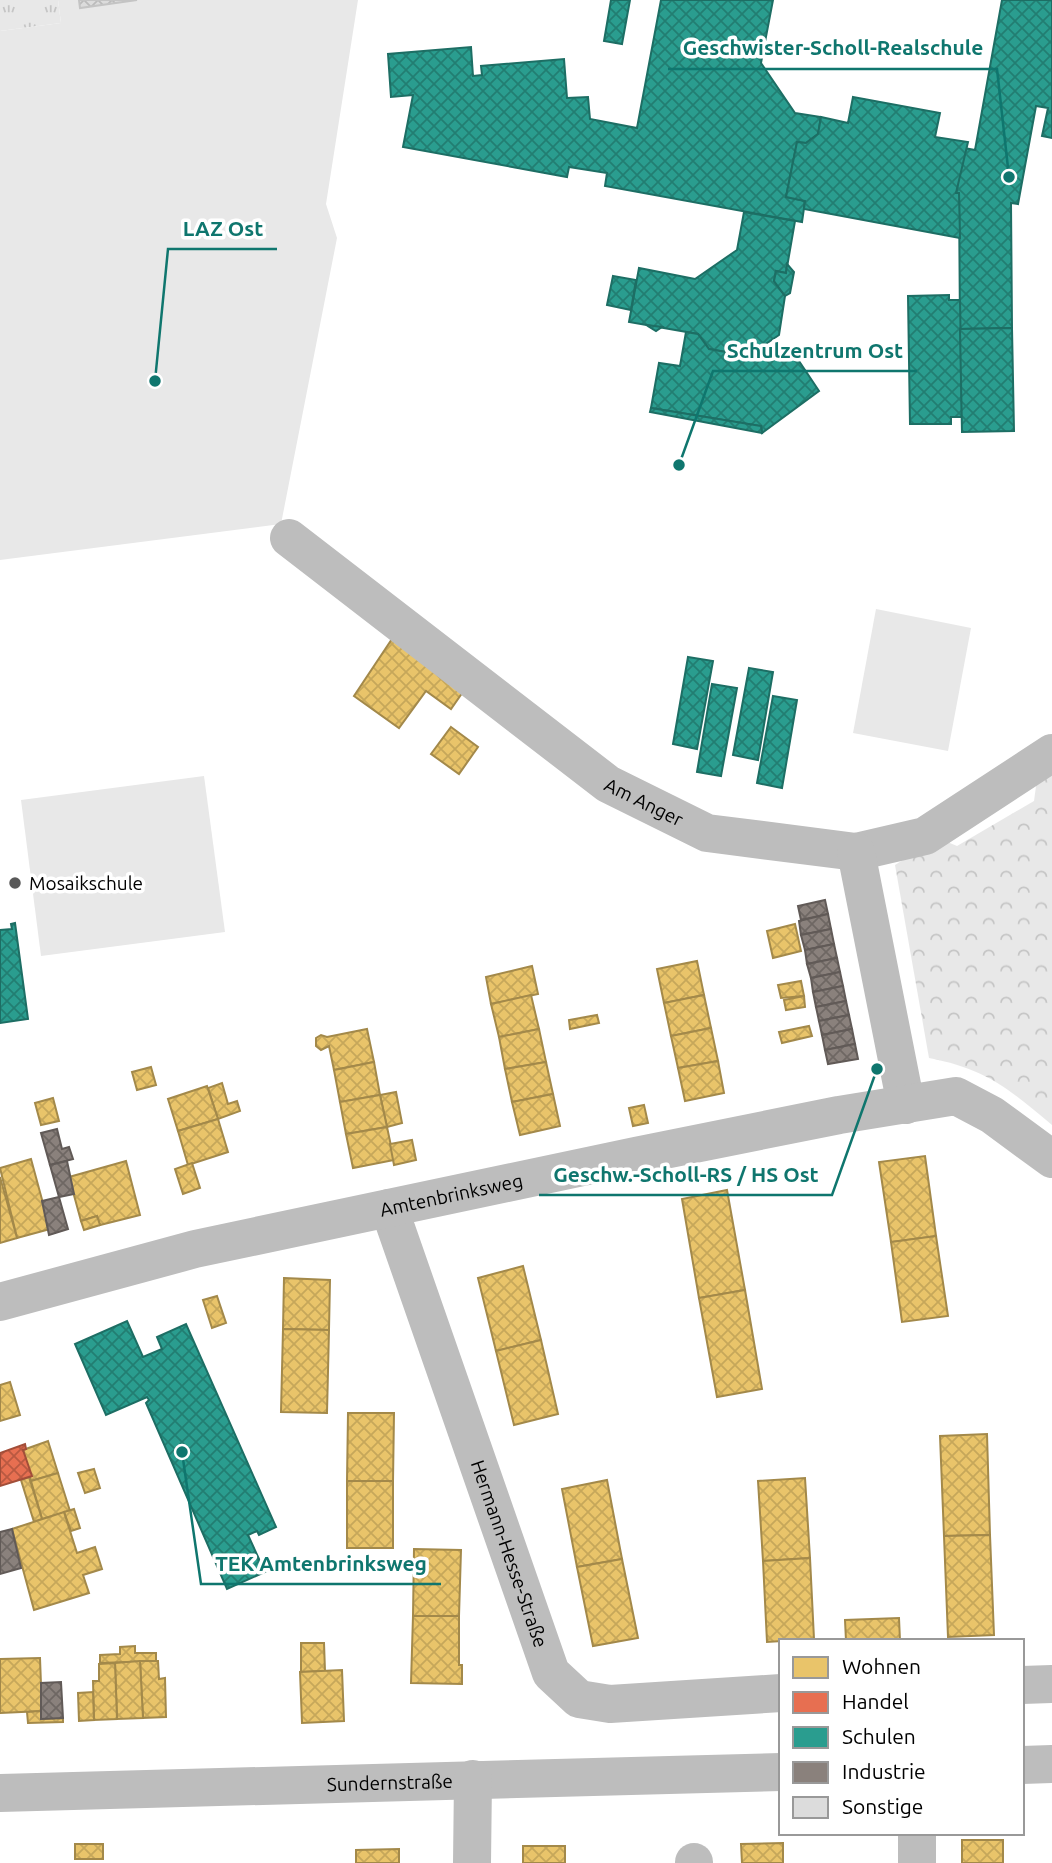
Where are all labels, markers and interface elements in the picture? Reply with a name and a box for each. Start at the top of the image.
callout: Geschwister-Scholl-Realschule [668,27,997,69]
text: Geschwister-Scholl-Realschule [683,35,983,59]
callout: LAZ Ost [168,207,277,249]
text: LAZ Ost [183,216,263,240]
callout: Schulzentrum Ost [713,329,917,371]
text: Schulzentrum Ost [727,338,903,362]
street label: Am Anger [601,773,687,831]
place label: Mosaikschule [29,872,143,894]
marker: Mosaikschule [7,875,23,891]
callout: Geschw.-Scholl-RS / HS Ost [539,1153,832,1195]
text: Geschw.-Scholl-RS / HS Ost [553,1162,819,1186]
street label: Amtenbrinksweg [378,1169,525,1221]
street label: Hermann-Hesse-Straße [467,1457,552,1650]
callout: TEK Amtenbrinksweg [201,1542,441,1584]
text: TEK Amtenbrinksweg [215,1551,427,1575]
legend [779,1639,1024,1835]
text: Wohnen [842,1654,921,1678]
text: Handel [842,1689,909,1713]
text: Schulen [842,1724,916,1748]
text: Industrie [842,1759,926,1783]
street label: Sundernstraße [327,1770,453,1795]
text: Sonstige [842,1794,923,1818]

